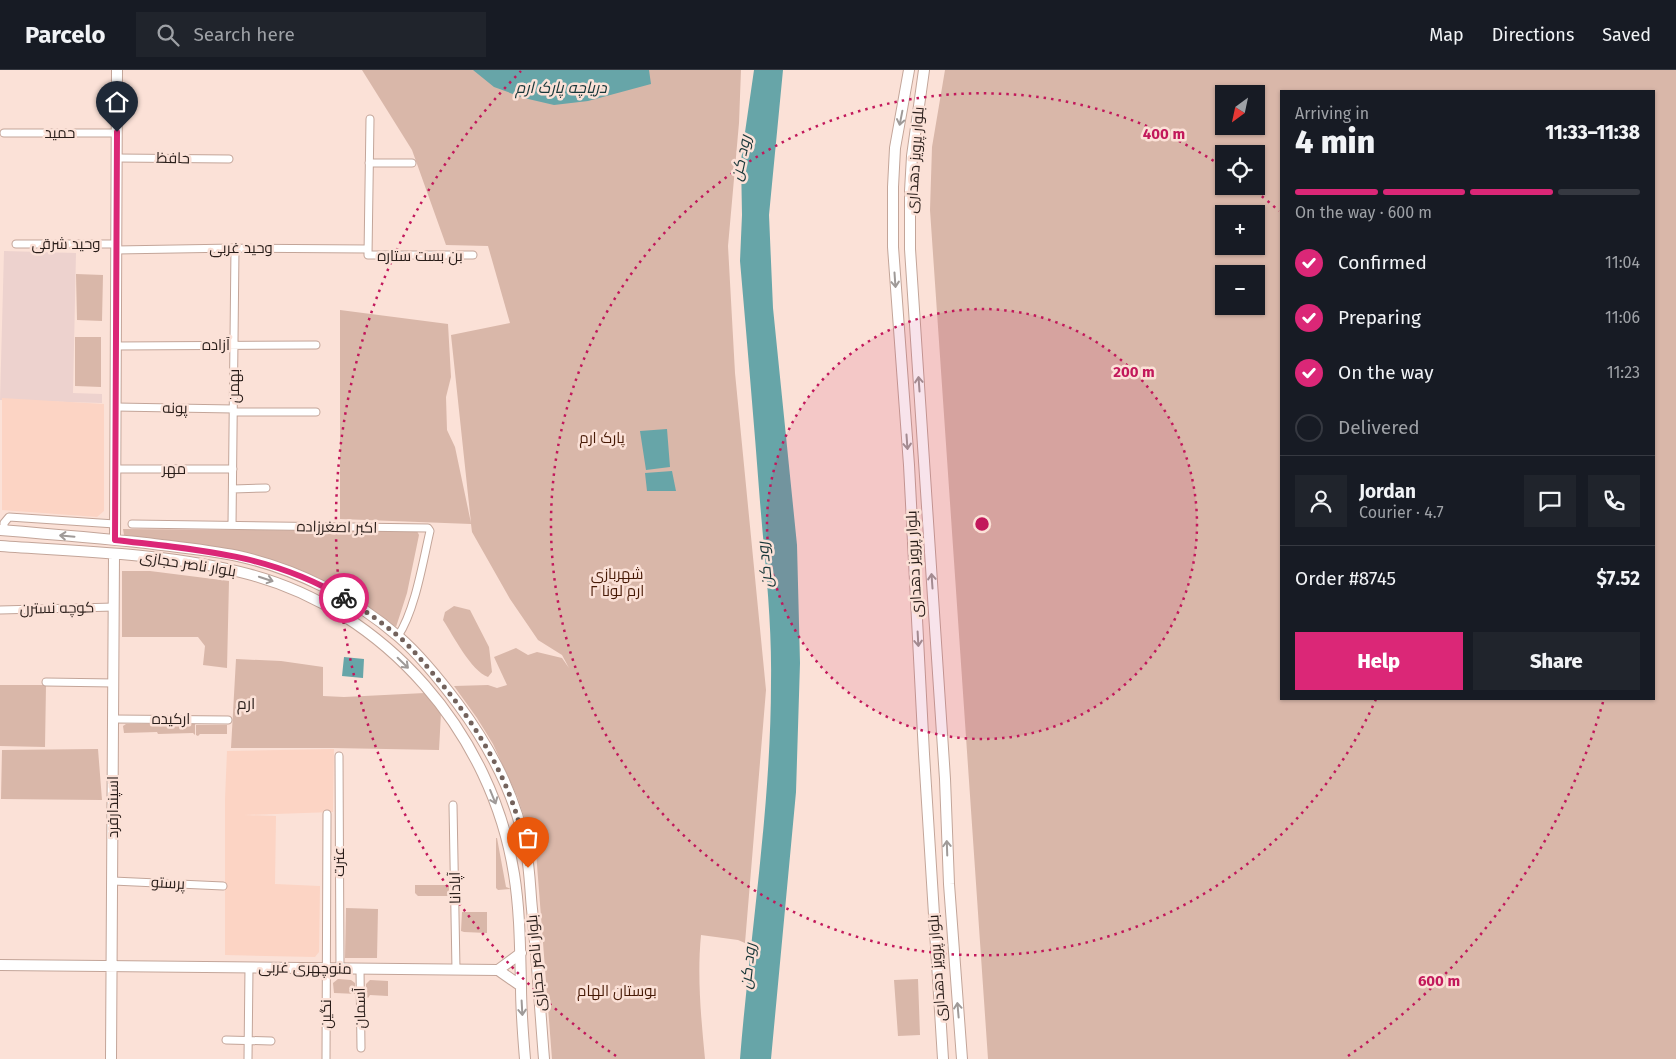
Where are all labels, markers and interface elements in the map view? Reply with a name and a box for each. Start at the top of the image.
search box [136,12,486,57]
text: Parcelo [25,21,106,49]
icon: search [154,21,182,49]
text: Search here [194,23,295,46]
text: Map [1429,24,1464,46]
text: Directions [1492,24,1574,46]
text: Saved [1602,24,1651,46]
water label: دریاچه پارک ارم [514,78,608,99]
pin [96,81,138,132]
north arrow [1215,85,1265,135]
map controls [1215,85,1265,315]
icon: home [103,88,131,116]
text: Arriving in [1295,104,1369,123]
street label: بلوار پرویز دهداری [902,106,929,214]
one-way arrow [895,110,905,126]
text: 11:33–11:38 [1545,121,1640,144]
text: 4 min [1295,123,1375,161]
street label: حمید [45,124,75,142]
text: 400 m [1143,125,1185,143]
water label: رود کن [726,132,755,183]
button: locate [1215,145,1265,195]
street label: حافظ [156,149,190,167]
text: On the way · 600 m [1295,203,1432,222]
button: + [1215,205,1265,255]
street label: وحید شرقی [32,235,100,254]
street label: وحید غربی [209,239,273,258]
street label: بن بست ستاره [377,247,463,266]
icon: check [1295,249,1323,277]
text: Confirmed [1338,251,1427,274]
text: 11:04 [1605,253,1640,272]
button: − [1215,265,1265,315]
one-way arrow [890,271,900,287]
icon: check [1295,304,1323,332]
text: Preparing [1338,306,1421,329]
text: 11:06 [1605,308,1640,327]
street label: آزاده [202,336,230,354]
icon: check [1295,359,1323,387]
text: On the way [1338,361,1434,384]
text: 200 m [1113,363,1155,381]
text: 11:23 [1607,363,1640,382]
street label: بهمن [225,369,244,403]
one-way arrow [914,376,923,392]
street label: پونه [162,399,188,418]
text: Delivered [1338,416,1420,439]
park label: پارک ارم [579,429,625,448]
one-way arrow [902,434,912,450]
street label: مهر [161,460,186,479]
button: person [1295,475,1347,527]
button: chat [1524,475,1576,527]
button: phone [1588,475,1640,527]
text: Jordan [1359,480,1416,503]
text: Courier · 4.7 [1359,503,1444,522]
street label: بلوار پرویز دهداری [902,510,927,618]
centre of rings [973,515,991,533]
street label: اکبر اصغرزاده [297,517,377,537]
one-way arrow [59,531,75,540]
water label: رود کن [752,539,776,589]
street label: بلوار ناصر حجازی [138,548,237,581]
park label: شهربازی ارم لونا ۲ [590,565,644,601]
text: Order #8745 [1295,567,1396,590]
text: $7.52 [1597,567,1640,590]
courier [319,573,369,623]
one-way arrow [927,574,936,590]
one-way arrow [257,575,273,585]
icon: bike [330,584,358,612]
street label: کوچه نسترن [19,598,95,619]
one-way arrow [913,631,922,647]
button: Help [1295,632,1463,690]
button: Share [1473,632,1640,690]
one-way arrow [397,657,410,669]
district label: ارم [237,694,255,715]
street label: ارکیده [152,710,190,728]
street label: اسپندارفرد [104,776,123,838]
one-way arrow [488,789,498,804]
pin [507,817,549,868]
icon: bag [514,824,542,852]
one-way arrow [943,841,952,857]
street label: عترت [330,847,348,877]
street label: آپادانا [446,872,465,904]
street label: پرستو [150,873,185,894]
street label: بلوار ناصر حجازی [523,914,550,1012]
street label: بلوار پرویز دهداری [924,914,951,1022]
water label: رود کن [736,940,760,990]
street label: منوچهری غربی [258,958,352,979]
text: 600 m [1418,972,1460,990]
park label: بوستان الهام [577,982,657,1001]
street label: آسمان [351,987,370,1029]
street label: نگین [317,999,336,1029]
one-way arrow [517,1000,526,1016]
one-way arrow [953,1003,963,1019]

